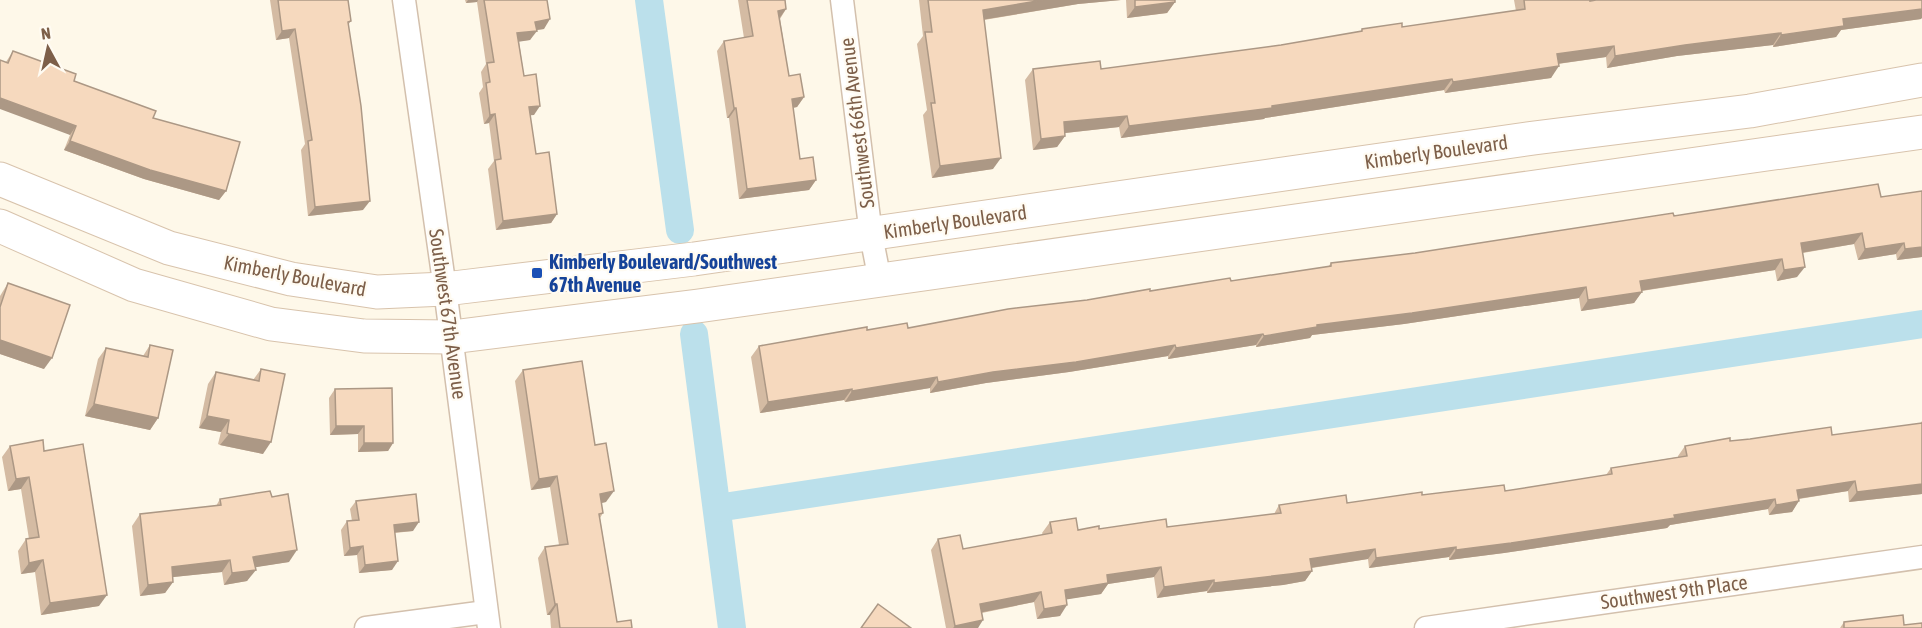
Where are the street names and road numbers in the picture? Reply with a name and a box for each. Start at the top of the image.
street label: Southwest 66th Avenue [835,36,878,210]
street label: Kimberly Boulevard [1363,130,1509,173]
street label: Kimberly Boulevard [882,200,1028,243]
street label: Southwest 67th Avenue [425,227,472,401]
street label: Kimberly Boulevard [222,250,368,301]
street label: Southwest 9th Place [1599,570,1749,613]

